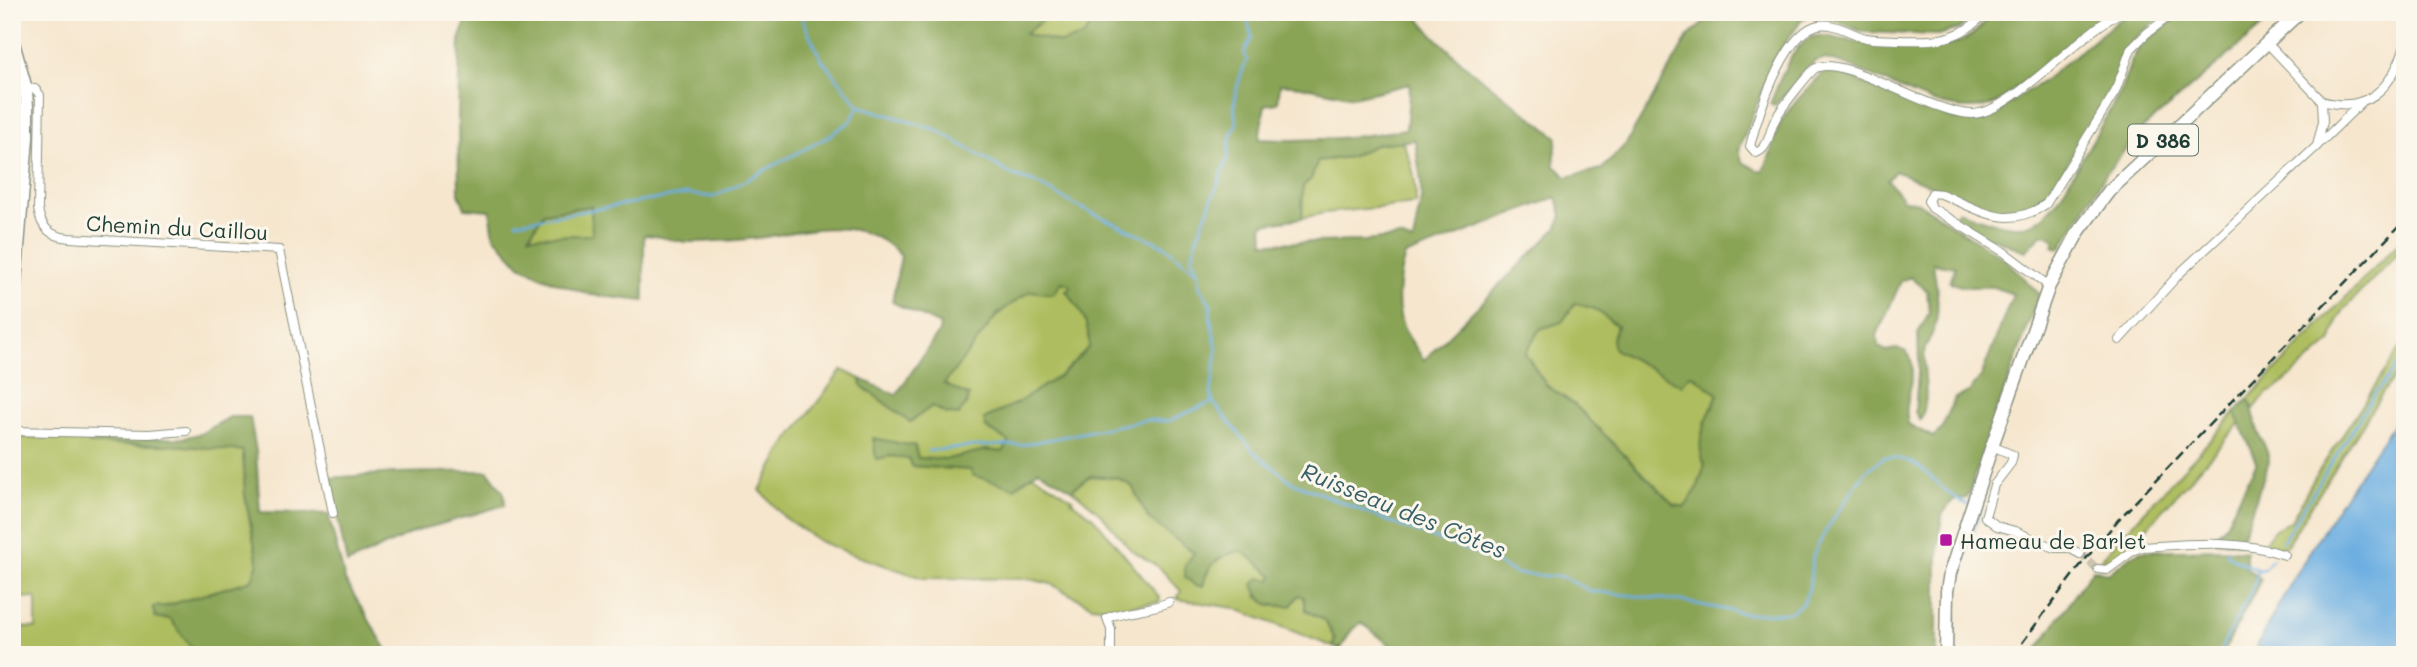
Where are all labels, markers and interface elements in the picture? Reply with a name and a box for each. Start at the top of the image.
road number: D 386 [2128,124,2198,156]
street label: Chemin du Caillou [85,209,269,245]
water label: Ruisseau des Côtes [1297,455,1511,565]
place label: Hameau de Barlet [1960,527,2146,554]
marker: Hameau de Barlet [1938,532,1954,548]

